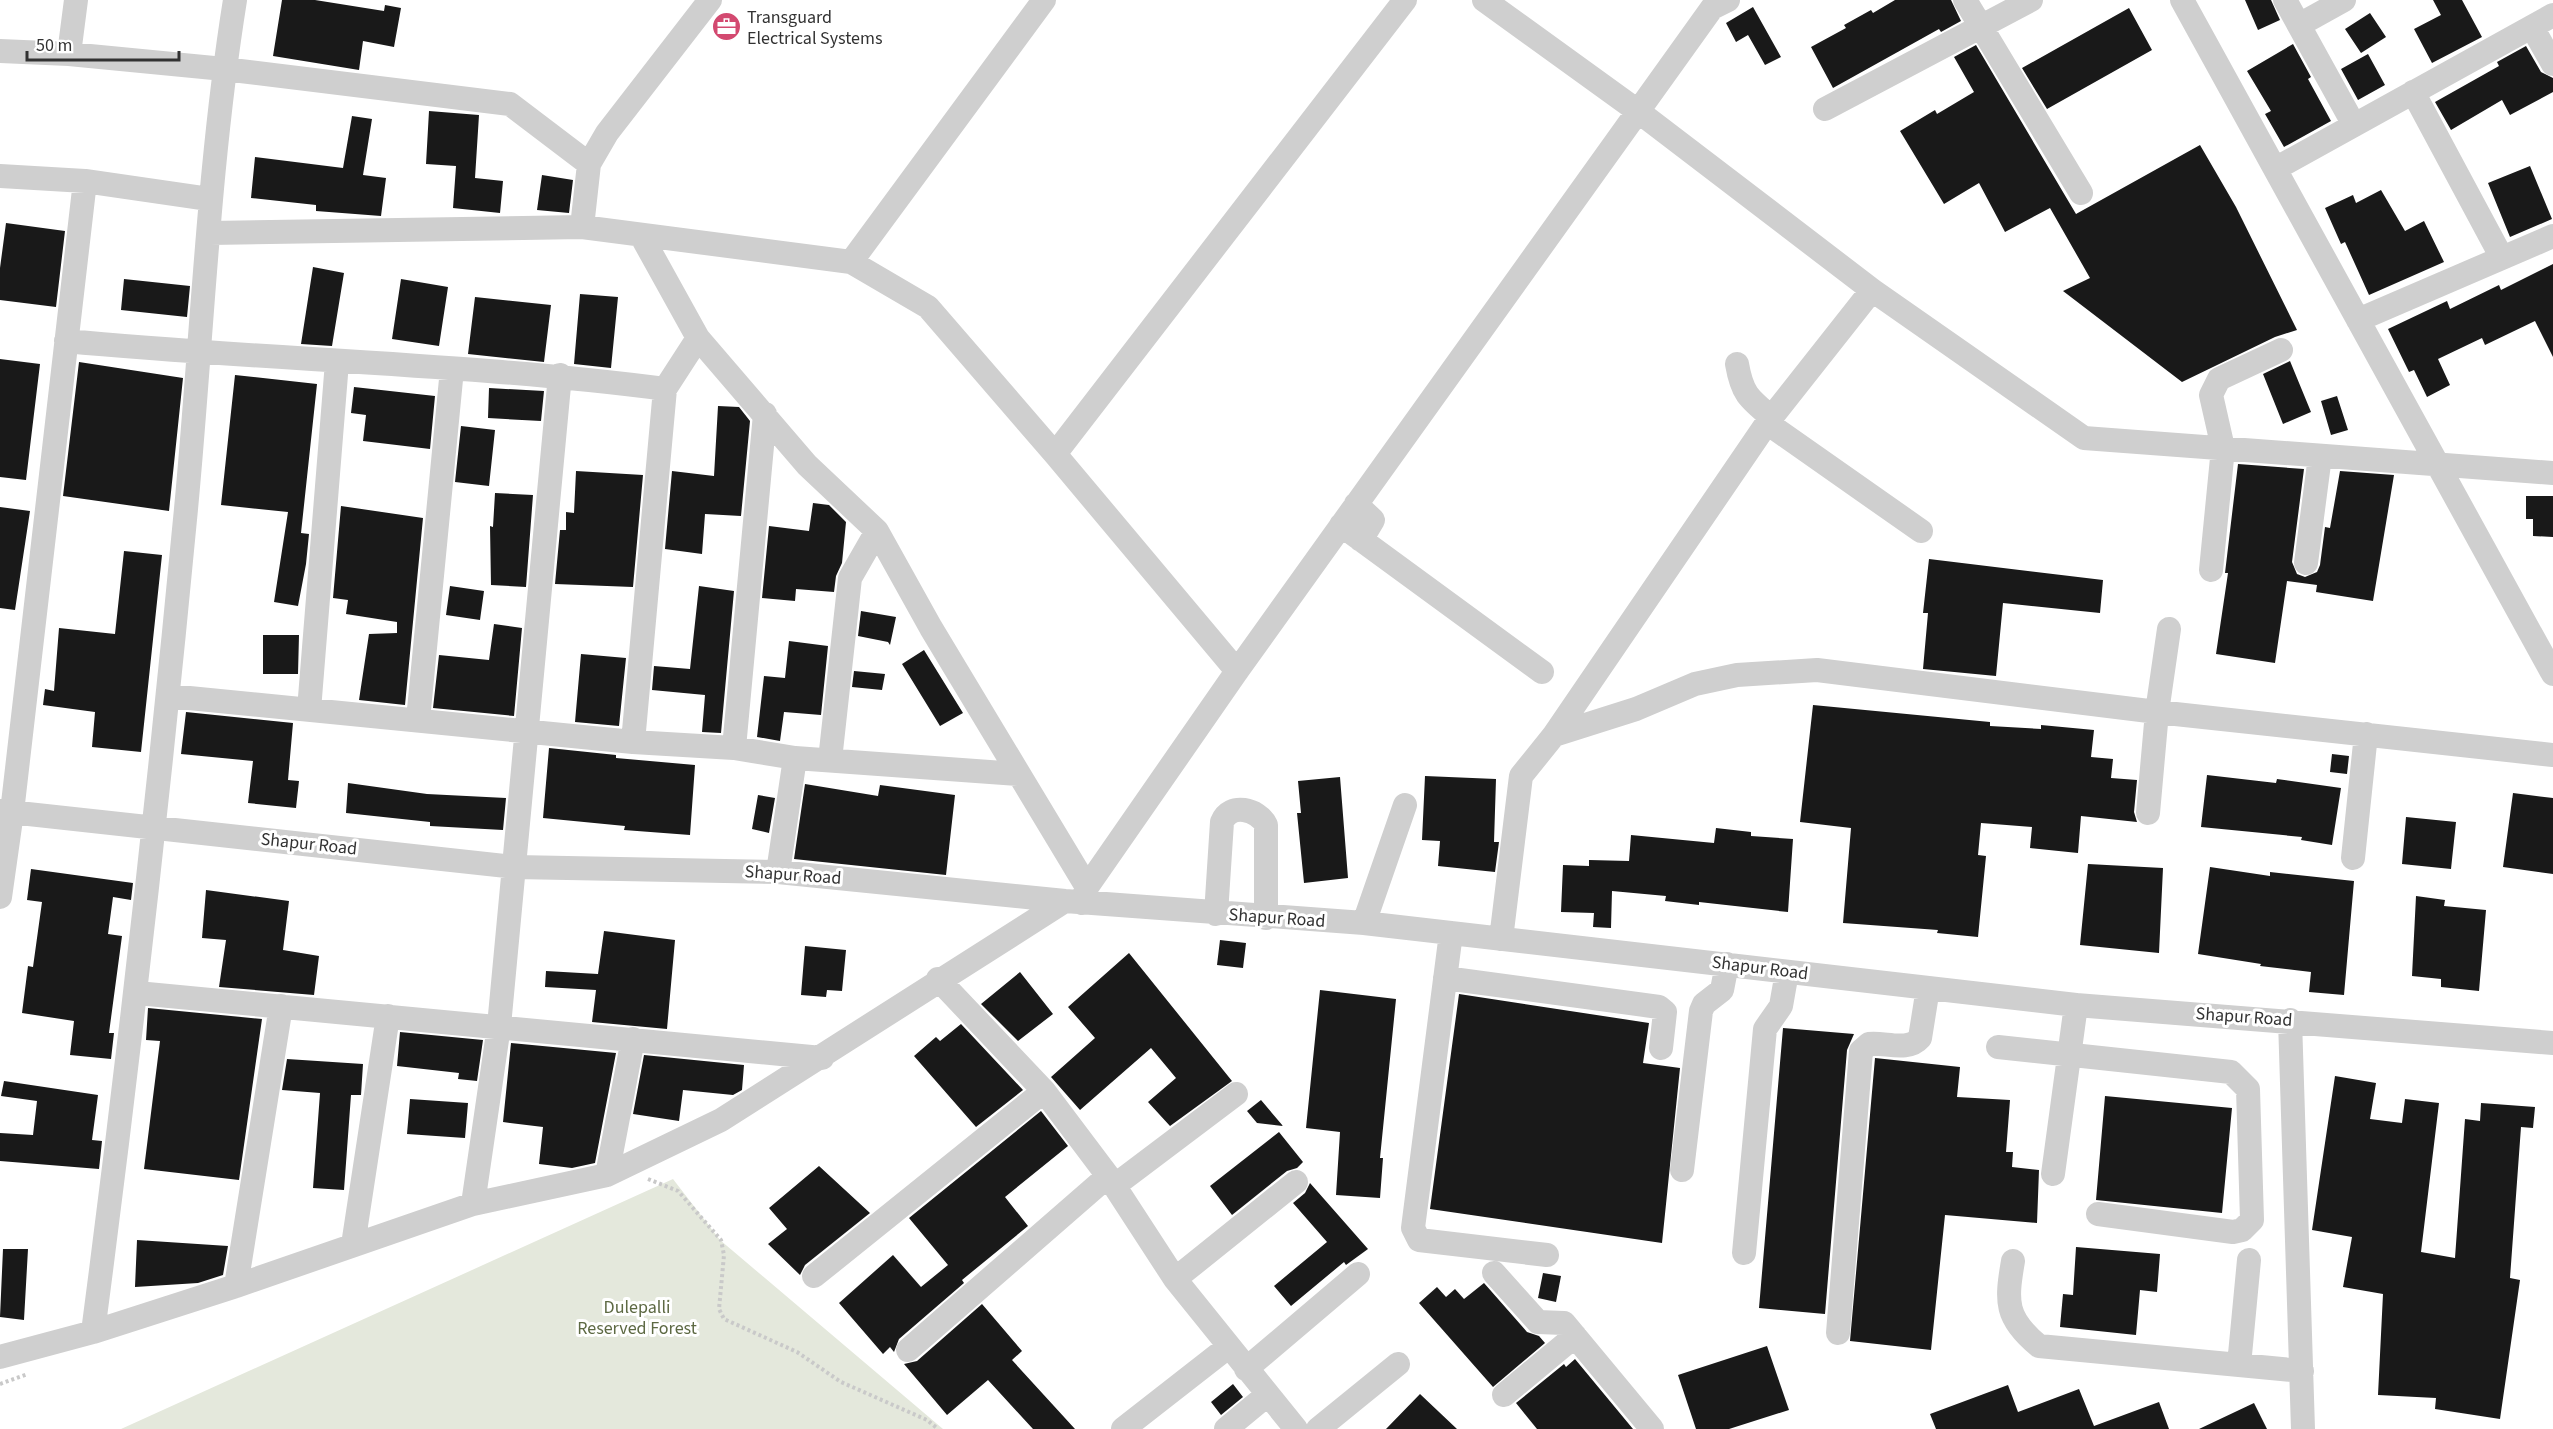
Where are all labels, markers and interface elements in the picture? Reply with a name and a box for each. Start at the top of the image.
place label: Transguard Electrical Systems [747,5,883,51]
office icon: Transguard Electrical Systems [710,11,742,43]
scale bar [27,24,178,62]
text: 50 m [36,33,72,58]
street label: Shapur Road [260,827,358,861]
street label: Shapur Road [744,859,842,891]
street label: Shapur Road [1228,902,1326,934]
street label: Shapur Road [1710,950,1810,986]
street label: Shapur Road [2195,1001,2293,1033]
park label: Dulepalli Reserved Forest [577,1295,697,1341]

